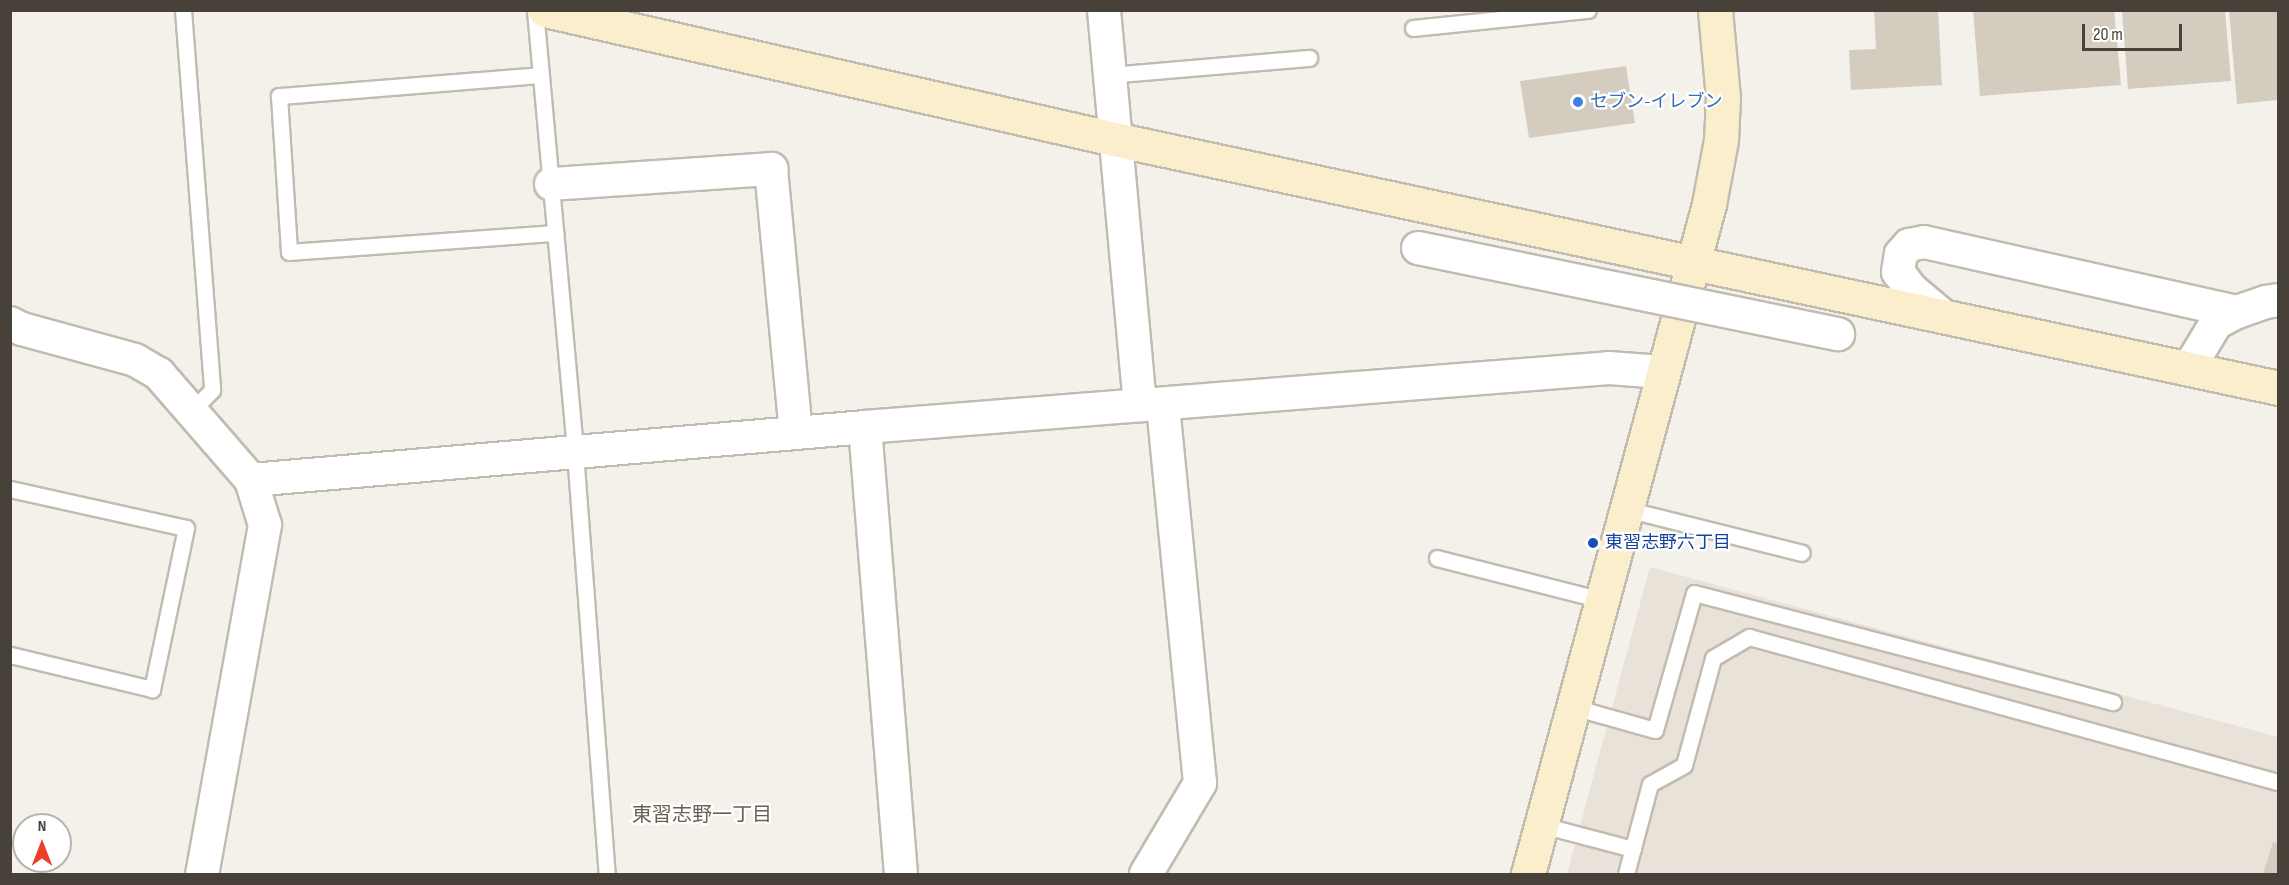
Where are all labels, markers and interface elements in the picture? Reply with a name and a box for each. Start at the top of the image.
scale bar [2085,12,2186,50]
text: 20 m [2093,24,2123,45]
place label: セブン-イレブン [1590,91,1723,113]
marker: セブン-イレブン [1571,95,1585,109]
place label: 東習志野六丁目 [1605,532,1731,554]
marker: 東習志野六丁目 [1586,536,1600,550]
district label: 東習志野一丁目 [632,803,772,827]
north arrow [12,813,72,873]
text: N [38,817,46,836]

